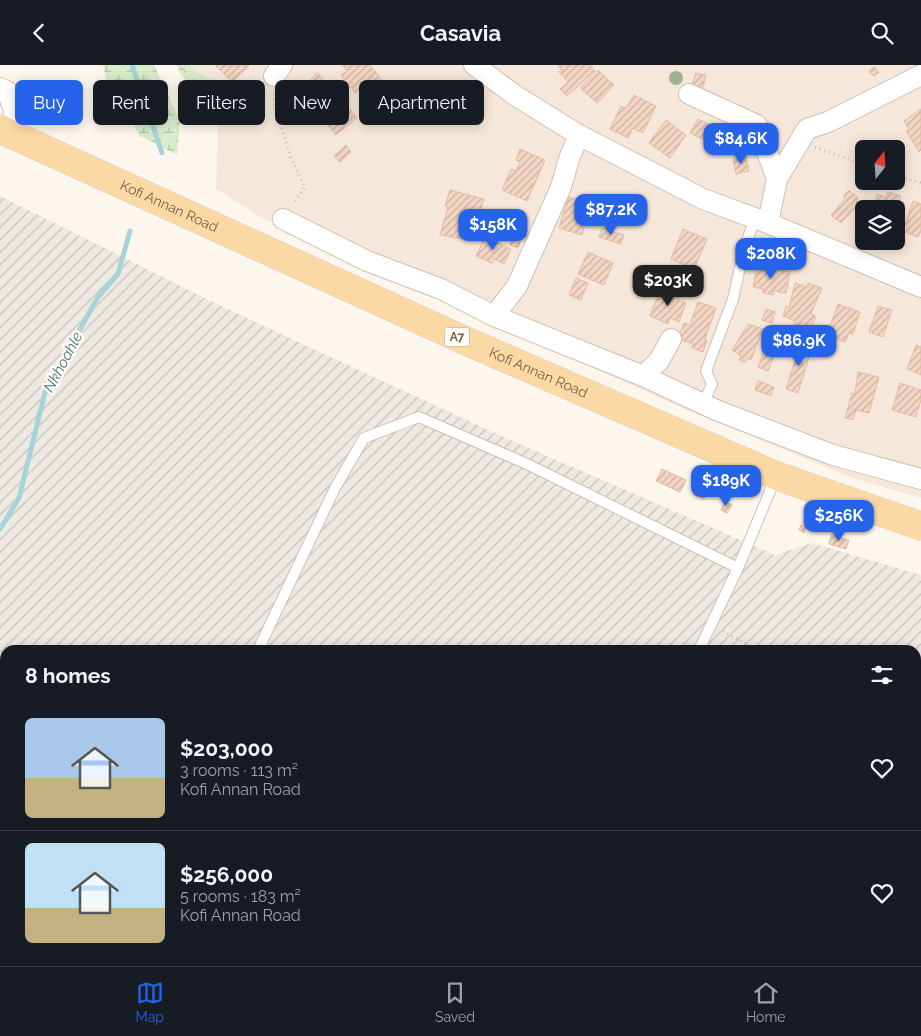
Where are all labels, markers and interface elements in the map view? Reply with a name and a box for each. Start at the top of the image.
icon: back [25,19,53,47]
icon: search [868,19,896,47]
text: Casavia [420,20,501,46]
chip: Buy [15,80,83,125]
chip: Rent [93,80,168,125]
chip: Filters [178,80,265,125]
chip: New [275,80,349,125]
chip: Apartment [359,80,484,125]
pin: $84.6K [700,123,782,165]
text: $84.6K [715,129,767,148]
north arrow [855,140,905,190]
map controls [855,140,905,250]
street label: Kofi Annan Road [118,177,221,235]
pin: $87.2K [570,193,652,236]
text: $87.2K [585,200,637,219]
button: layers [855,200,905,250]
pin: $158K [458,209,528,251]
text: $158K [469,215,517,234]
pin: $208K [736,237,806,280]
text: $208K [746,244,796,263]
pin: $203K [633,265,703,307]
text: $203K [644,271,692,290]
pin: $86.9K [758,325,840,367]
road number: A7 [444,327,470,347]
water label: Nkhoahle [40,329,86,395]
text: $86.9K [772,331,826,350]
street label: Kofi Annan Road [487,344,590,401]
pin: $189K [691,465,761,507]
text: $189K [702,471,750,490]
pin: $256K [804,499,874,542]
text: $256K [815,506,863,525]
icon: filters [868,661,896,689]
text: 8 homes [25,663,111,688]
text: $203,000 [180,736,273,761]
icon: home [65,738,125,798]
icon: heart [868,754,896,782]
text: 3 rooms · 113 m² [180,761,298,780]
text: Kofi Annan Road [180,780,301,799]
text: $256,000 [180,862,273,887]
icon: home [65,863,125,923]
icon: heart [868,879,896,907]
text: 5 rooms · 183 m² [180,887,301,906]
text: Kofi Annan Road [180,906,301,925]
tab: Map [135,979,164,1025]
tab: Saved [435,979,475,1025]
tab: Home [746,979,786,1025]

